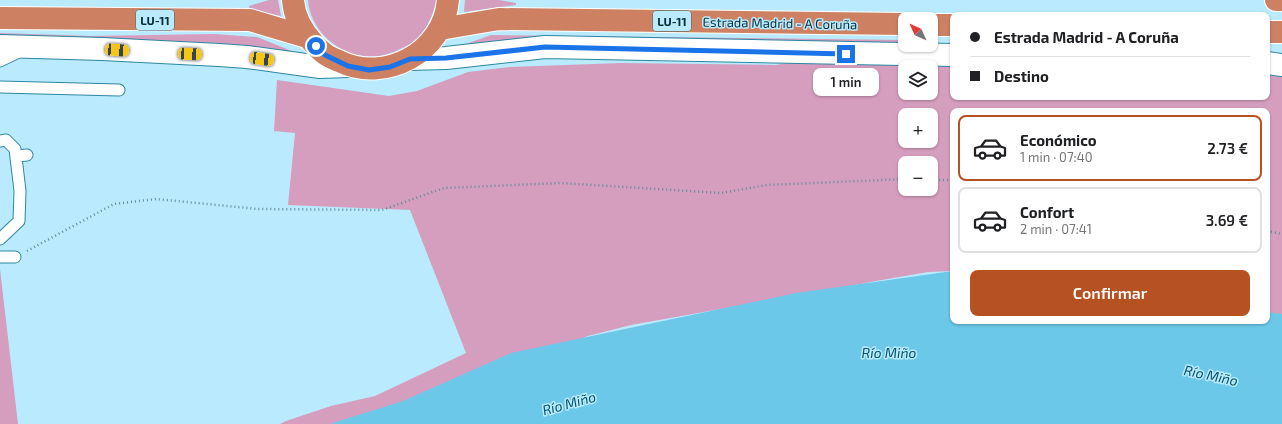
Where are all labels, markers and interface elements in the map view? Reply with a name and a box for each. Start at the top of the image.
road number: LU-11 [136,10,174,30]
road number: LU-11 [653,11,691,31]
north arrow [898,12,938,52]
map controls [898,12,938,196]
street label: Estrada Madrid - A Coruña [703,14,857,32]
text: Estrada Madrid - A Coruña [994,28,1179,46]
route start [307,37,325,55]
car [105,43,129,57]
route end [837,45,855,63]
car [178,47,202,61]
car [249,51,275,67]
button: layers [898,60,938,100]
text: Destino [994,67,1049,85]
callout: 1 min [813,68,879,96]
text: 1 min [831,74,861,90]
button: + [898,108,938,148]
icon: car [972,130,1008,166]
text: Económico [1020,131,1097,149]
text: 2.73 € [1207,139,1248,157]
text: 1 min · 07:40 [1020,149,1093,165]
button: − [898,156,938,196]
icon: car [972,202,1008,238]
text: Confort [1020,203,1074,221]
text: 3.69 € [1206,211,1248,229]
text: 2 min · 07:41 [1020,221,1092,237]
button: Confirmar [970,270,1250,316]
water label: Río Miño [862,344,917,361]
water label: Río Miño [1182,361,1240,389]
water label: Río Miño [540,388,598,418]

